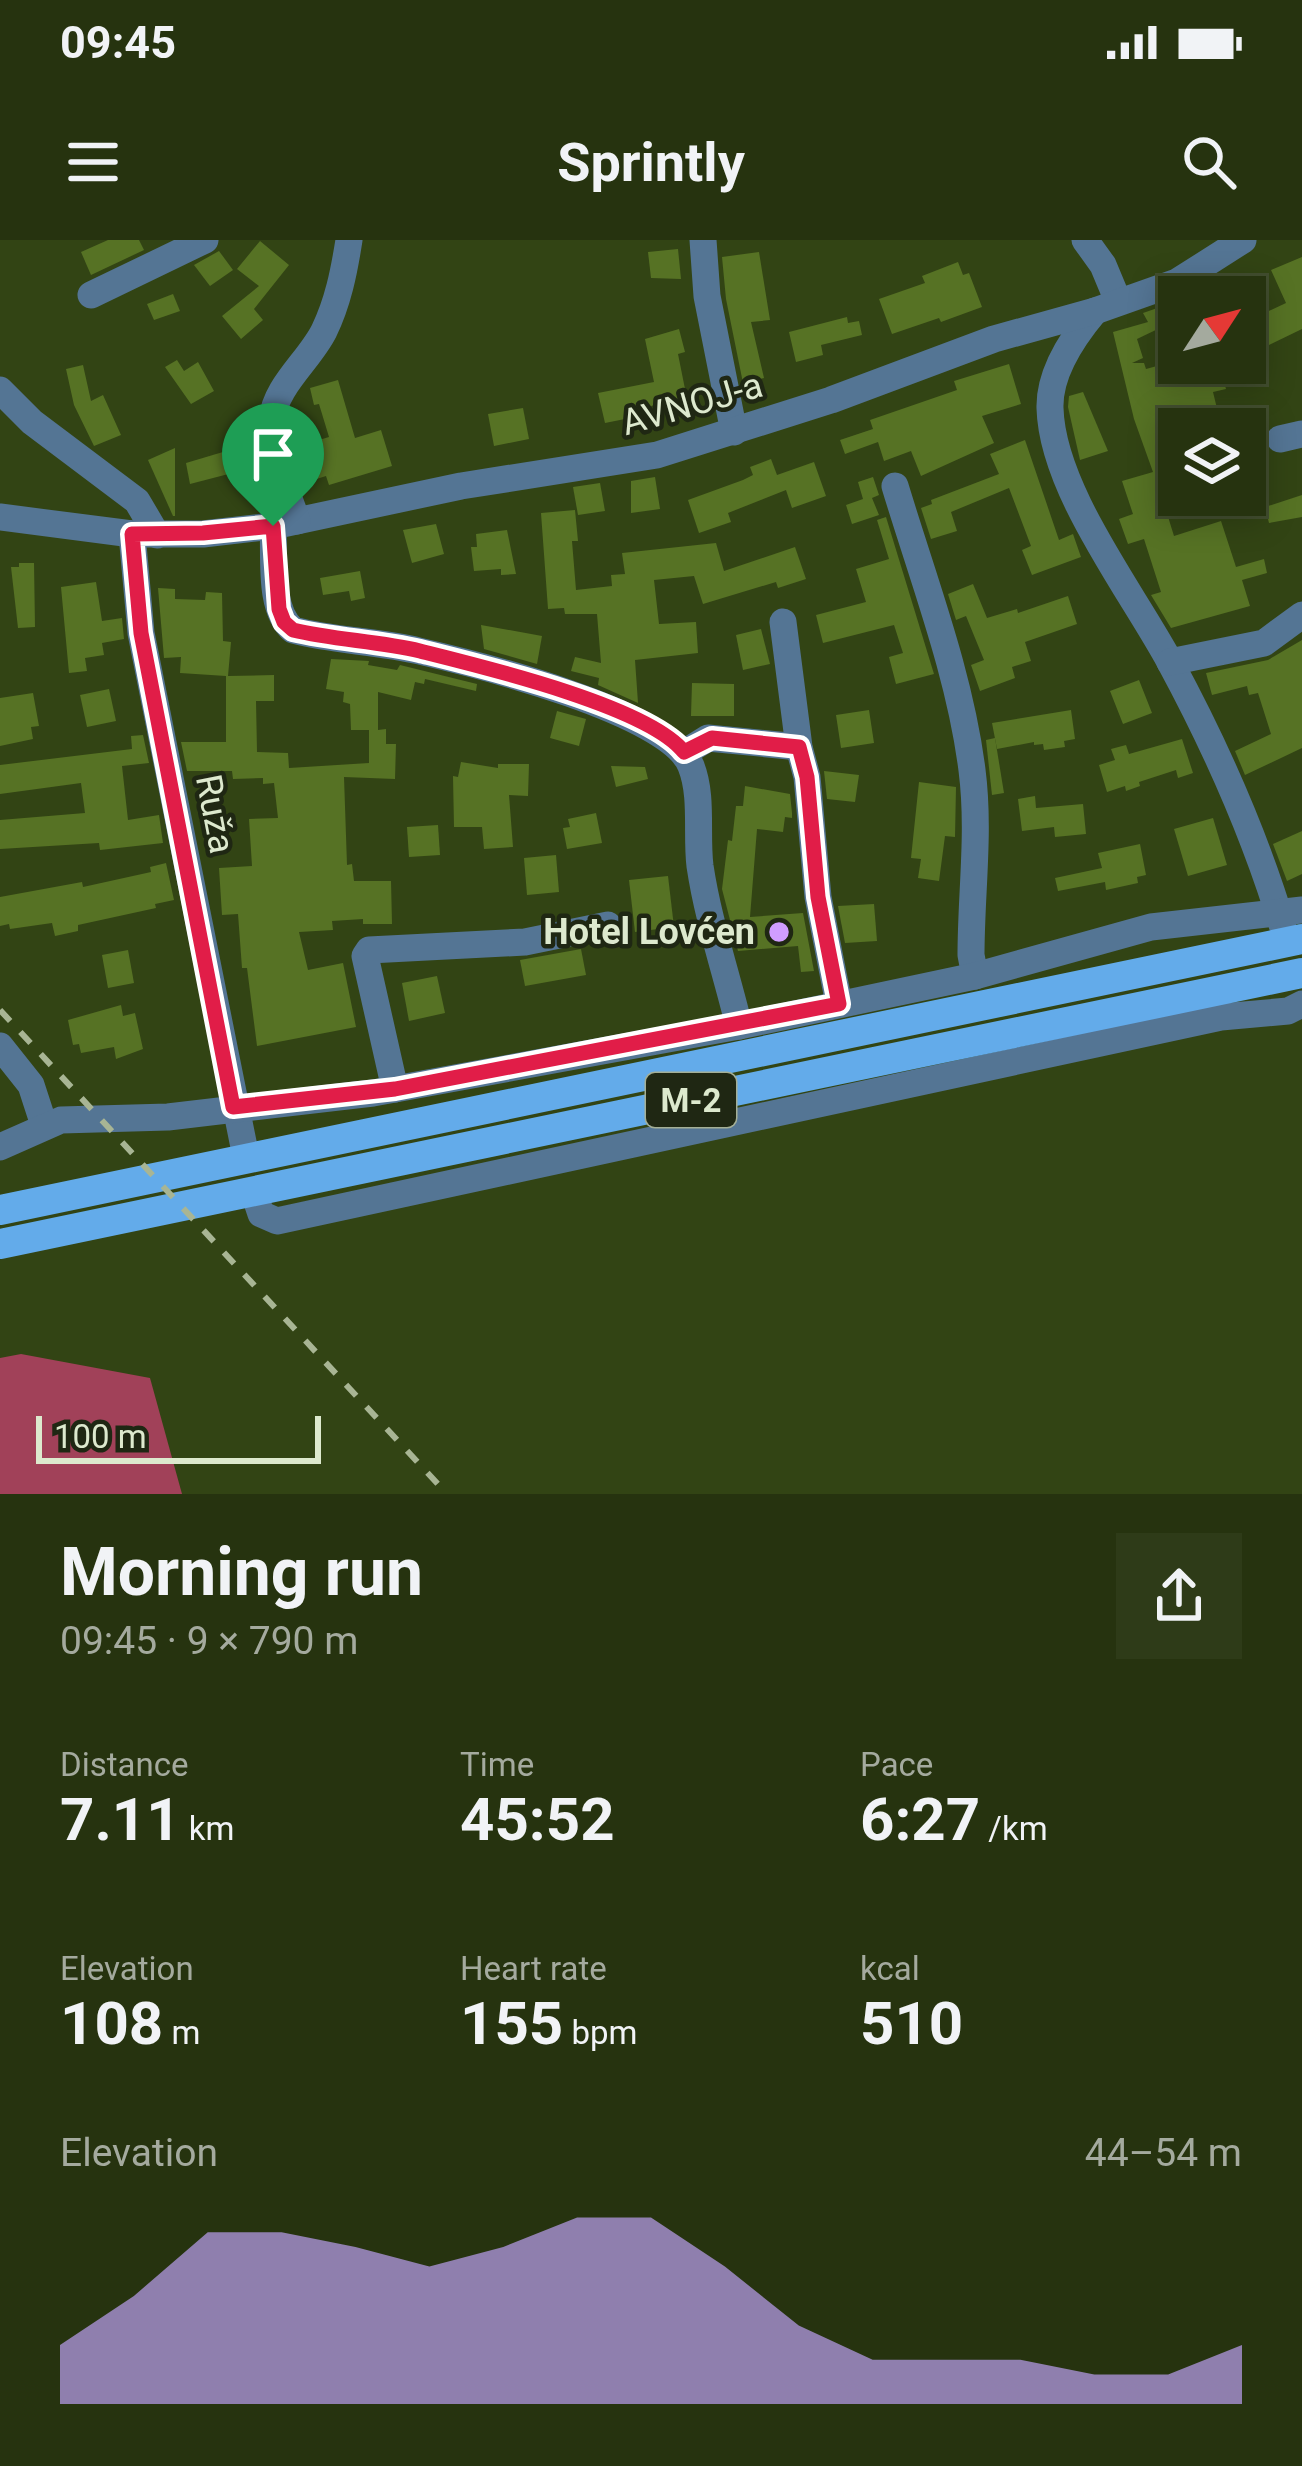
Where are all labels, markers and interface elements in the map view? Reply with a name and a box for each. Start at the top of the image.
text: 09:45 [60,16,176,69]
icon: menu [60,129,126,195]
icon: search [1176,129,1242,195]
text: Sprintly [557,131,745,194]
north arrow [1158,276,1266,384]
map controls [1158,276,1266,516]
street label: AVNOJ-a [617,364,767,444]
pin [222,403,324,526]
button: layers [1158,408,1266,516]
icon: arrive [240,421,306,487]
street label: Ruža [187,771,243,857]
place label: Hotel Lovćen [543,911,755,953]
marker: Hotel Lovćen [766,919,792,945]
road number: M-2 [646,1073,736,1127]
scale bar [36,1410,321,1463]
text: 100 m [54,1417,147,1456]
button: share [1116,1533,1242,1659]
text: Morning run [60,1534,423,1611]
text: 09:45 · 9 × 790 m [60,1618,358,1664]
text: Distance [60,1745,188,1784]
text: Time [460,1745,534,1784]
text: Pace [860,1745,933,1784]
text: 7.11 [60,1784,181,1855]
text: 45:52 [460,1784,615,1855]
text: 6:27 [860,1784,980,1855]
text: km [181,1809,235,1848]
text: /km [980,1809,1048,1848]
text: Elevation [60,1949,194,1988]
text: Heart rate [460,1949,607,1988]
text: kcal [860,1949,920,1988]
text: 108 [60,1988,163,2059]
text: 155 [460,1988,563,2059]
text: 510 [860,1988,963,2059]
text: m [163,2013,200,2052]
text: bpm [563,2013,637,2052]
text: Elevation [60,2130,218,2176]
text: 44–54 m [1085,2130,1242,2176]

